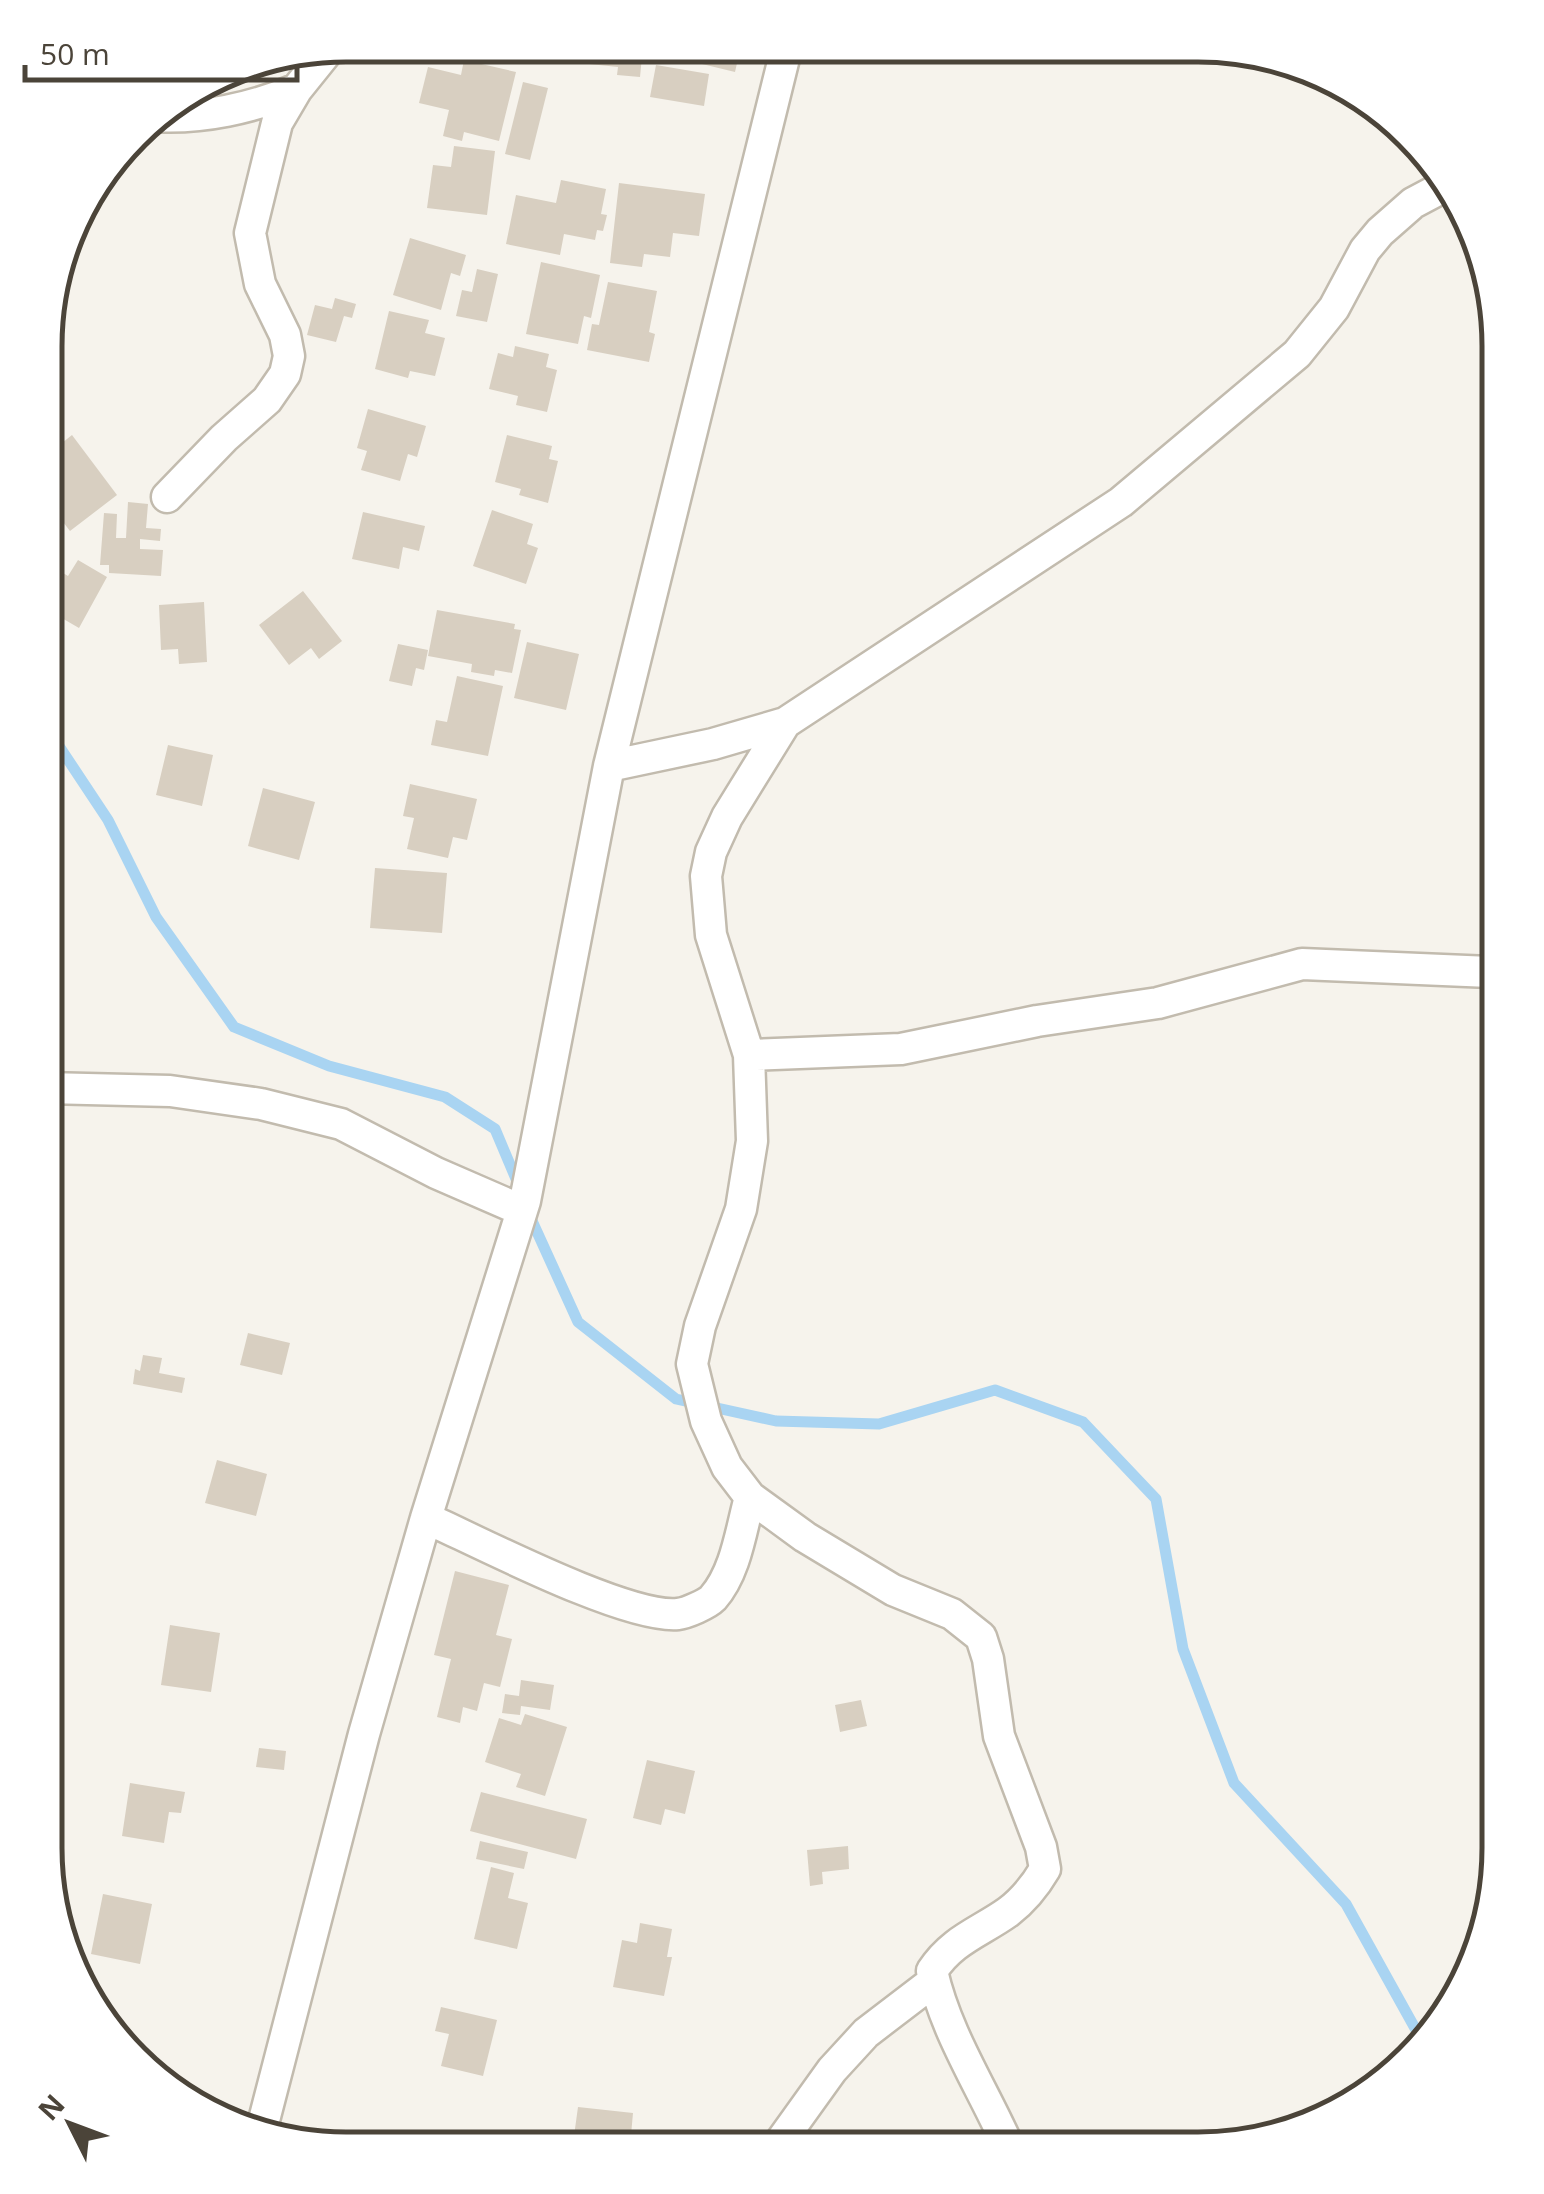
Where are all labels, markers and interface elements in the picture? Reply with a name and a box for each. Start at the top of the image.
scale bar [25,20,298,82]
text: 50 m [40,33,110,74]
north arrow [20,2074,120,2174]
text: N [29,2085,72,2128]

